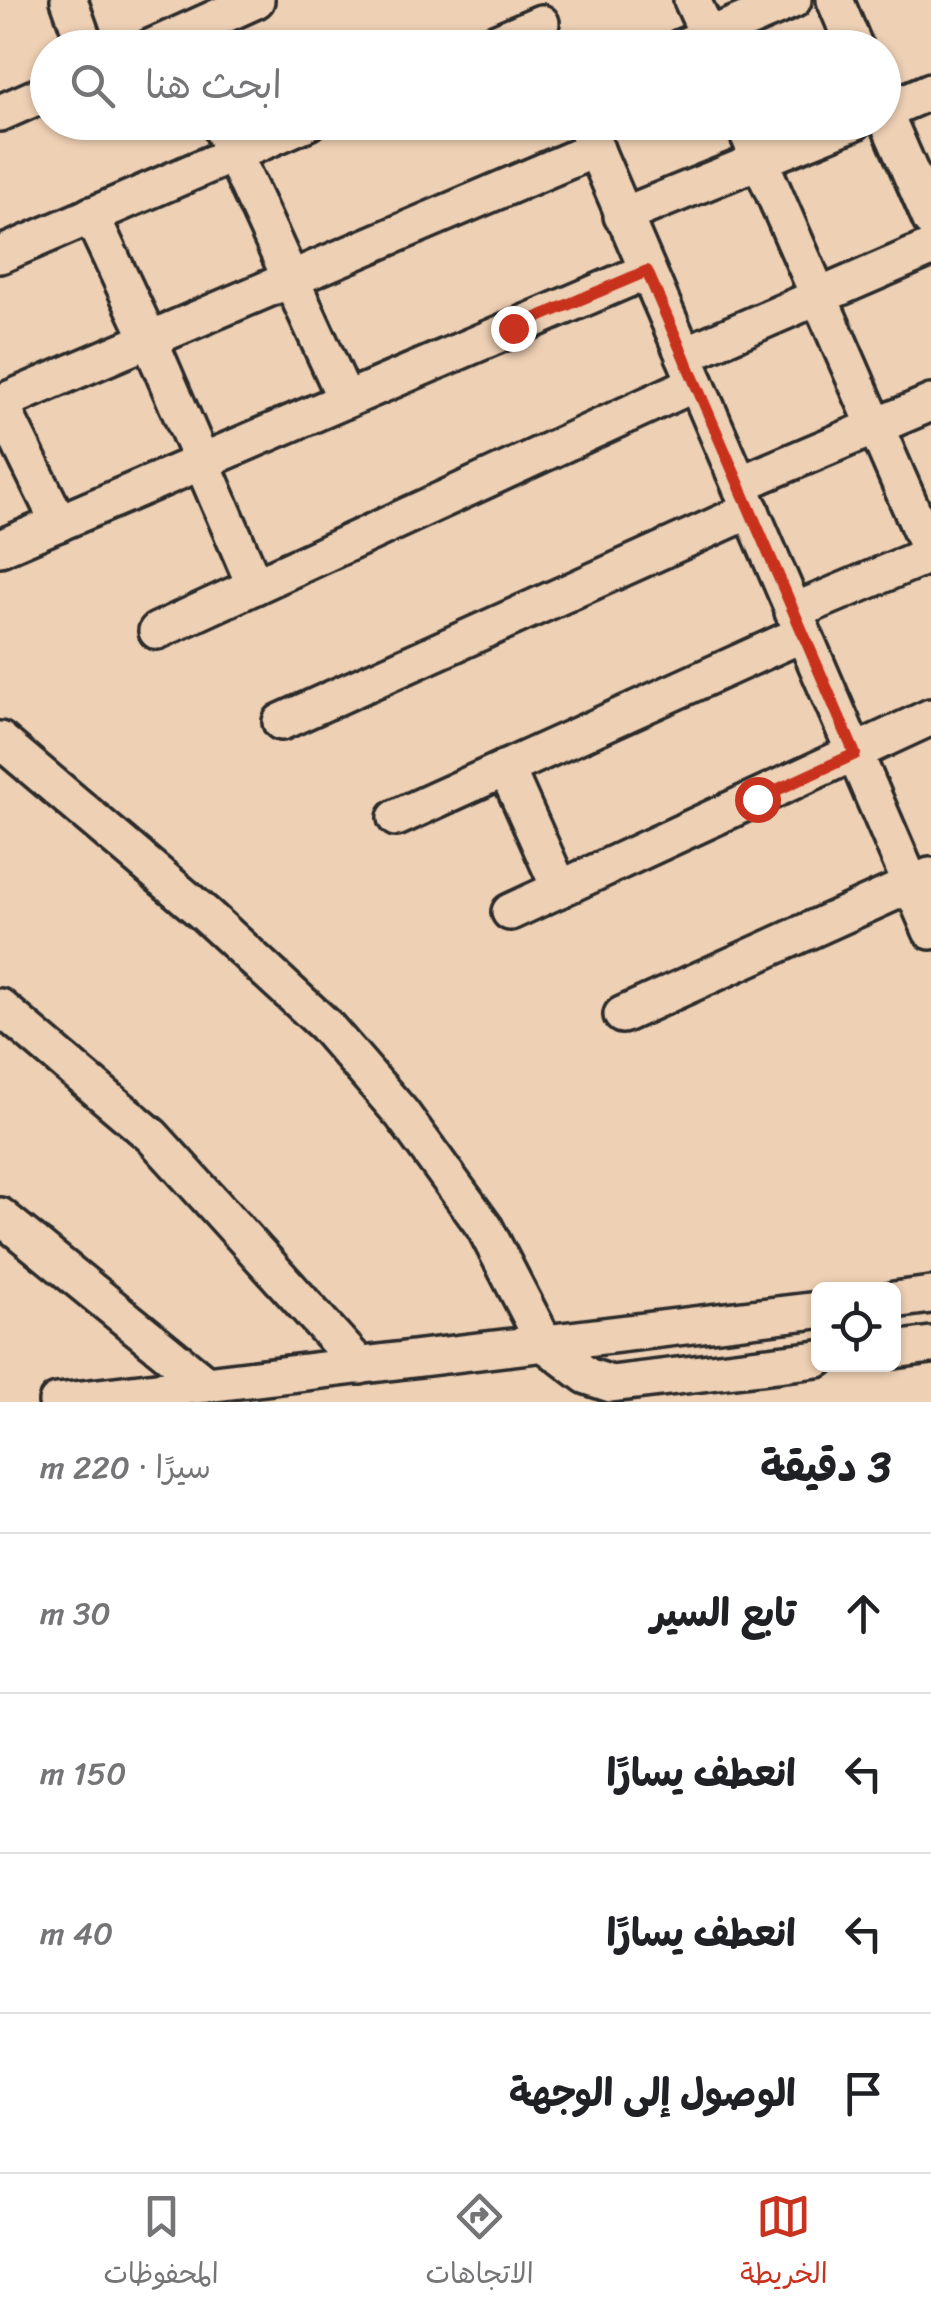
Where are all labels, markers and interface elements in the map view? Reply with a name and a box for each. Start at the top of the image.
search box [30,30,901,140]
text: ابحث هنا [145,52,282,119]
icon: search [65,58,120,113]
route end [491,306,537,352]
route start [735,777,781,823]
map controls [811,1282,901,1372]
button: locate [811,1282,901,1372]
text: 3 دقيقة [760,1430,891,1504]
text: سيرًا · 220 m [40,1439,211,1496]
text: تابع السير [651,1580,796,1647]
text: 30 m [40,1585,111,1642]
icon: ahead [836,1586,891,1641]
text: انعطف يسارًا [607,1740,796,1807]
text: 150 m [40,1745,126,1802]
icon: left [836,1746,891,1801]
text: انعطف يسارًا [607,1900,796,1967]
text: 40 m [40,1905,113,1962]
icon: left [836,1906,891,1961]
text: الوصول إلى الوجهة [509,2060,796,2127]
icon: arrive [836,2066,891,2121]
tab: المحفوظات [103,2189,219,2298]
tab: الاتجاهات [425,2189,534,2298]
tab: الخريطة [740,2189,828,2298]

